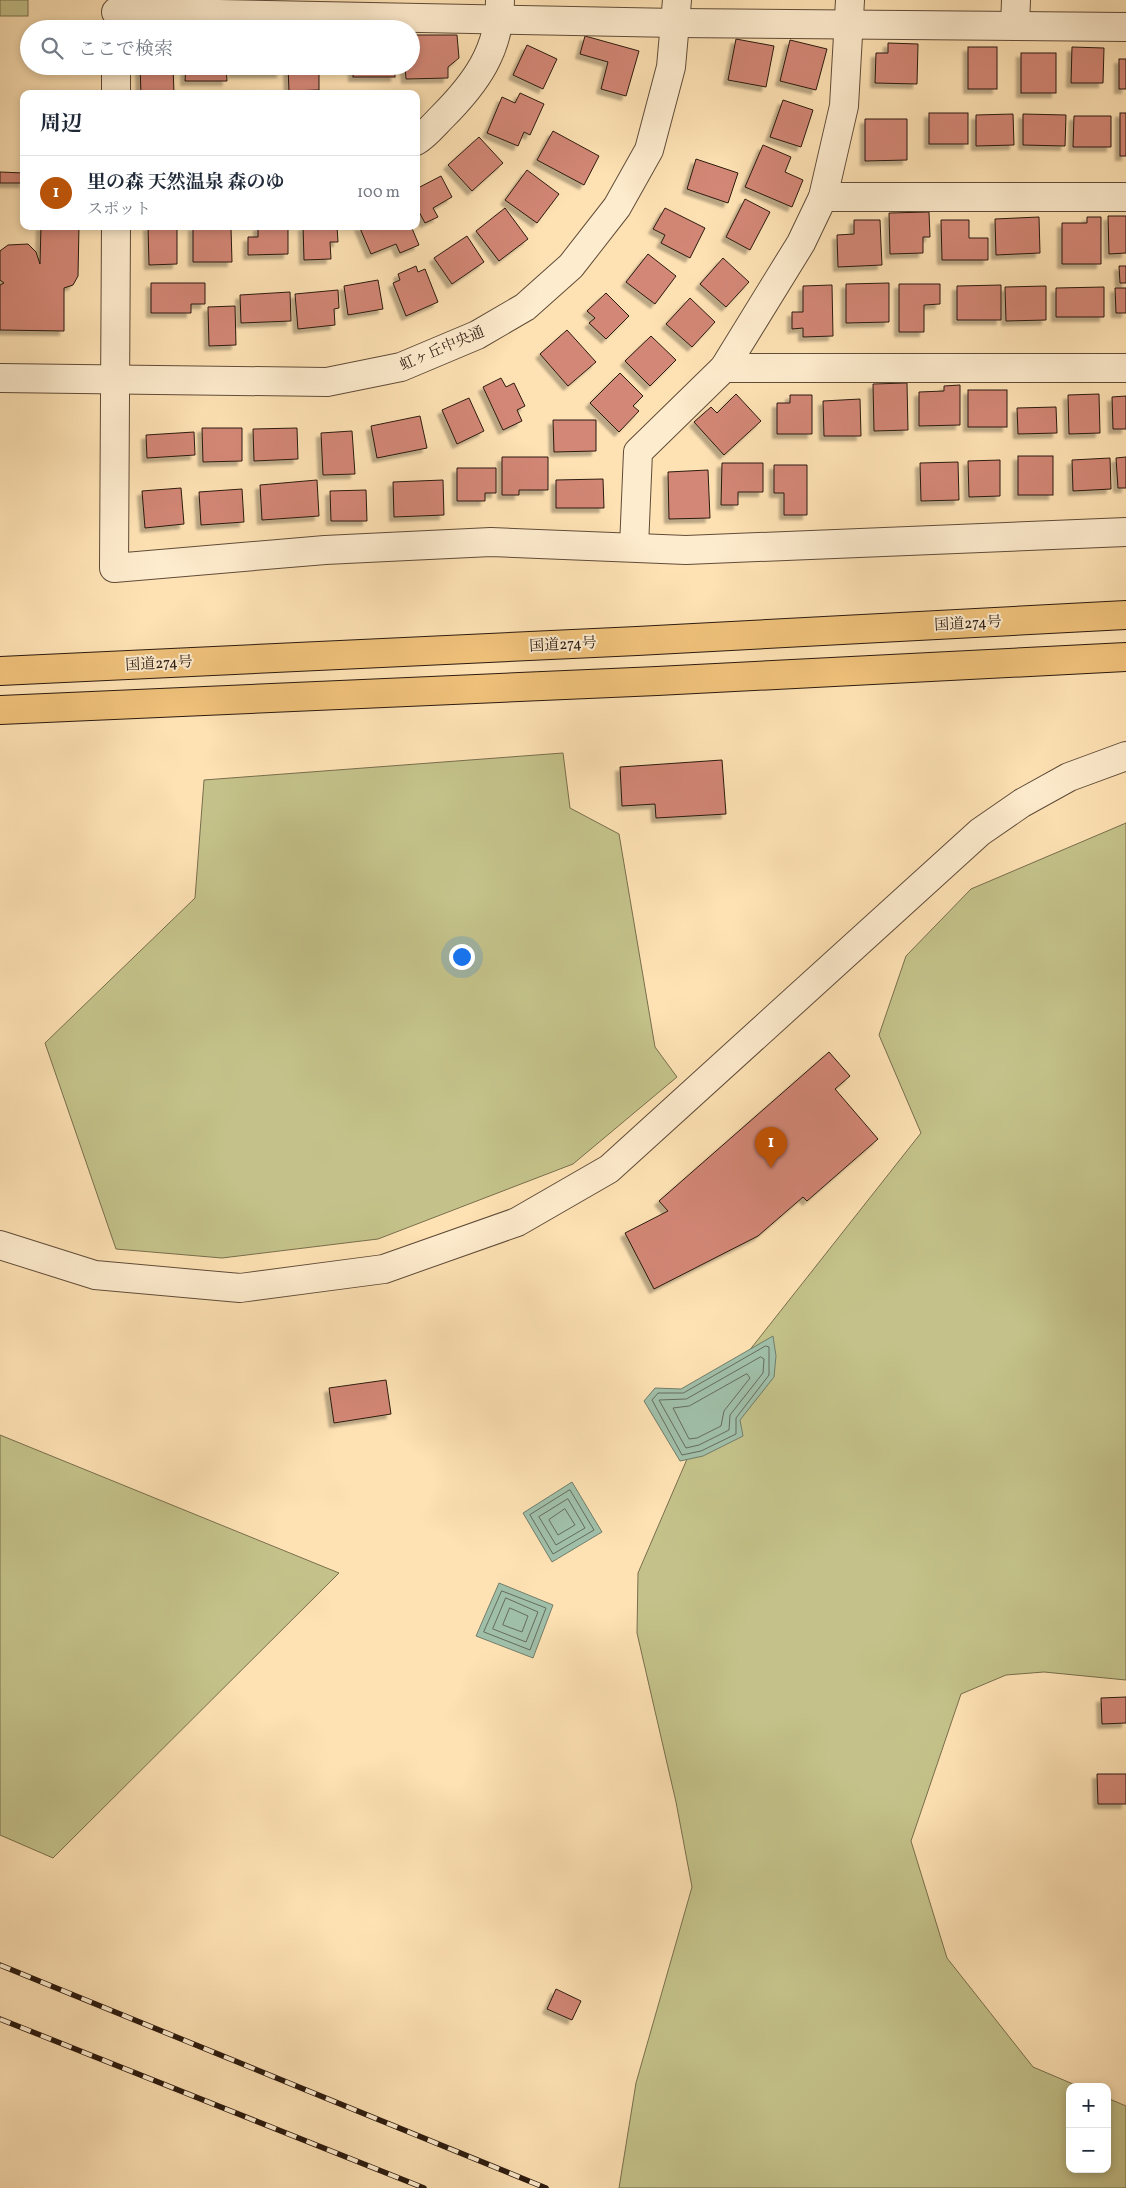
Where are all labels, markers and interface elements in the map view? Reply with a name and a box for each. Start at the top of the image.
search box [20,20,420,75]
icon: search [38,34,66,62]
text: ここで検索 [78,37,173,63]
text: 周辺 [40,110,82,139]
text: 里の森 天然温泉 森のゆ [87,170,285,196]
text: 1 [53,182,59,204]
text: 100 m [357,182,400,204]
text: スポット [87,199,151,221]
street label: 虹ヶ丘中央通 [397,322,488,377]
street label: 国道274号 [934,612,1002,637]
street label: 国道274号 [529,633,597,658]
street label: 国道274号 [125,652,193,677]
your location [449,944,475,970]
pin: 1 [755,1127,787,1168]
map controls [1066,2083,1111,2173]
button: + [1066,2083,1111,2128]
button: − [1066,2128,1111,2173]

